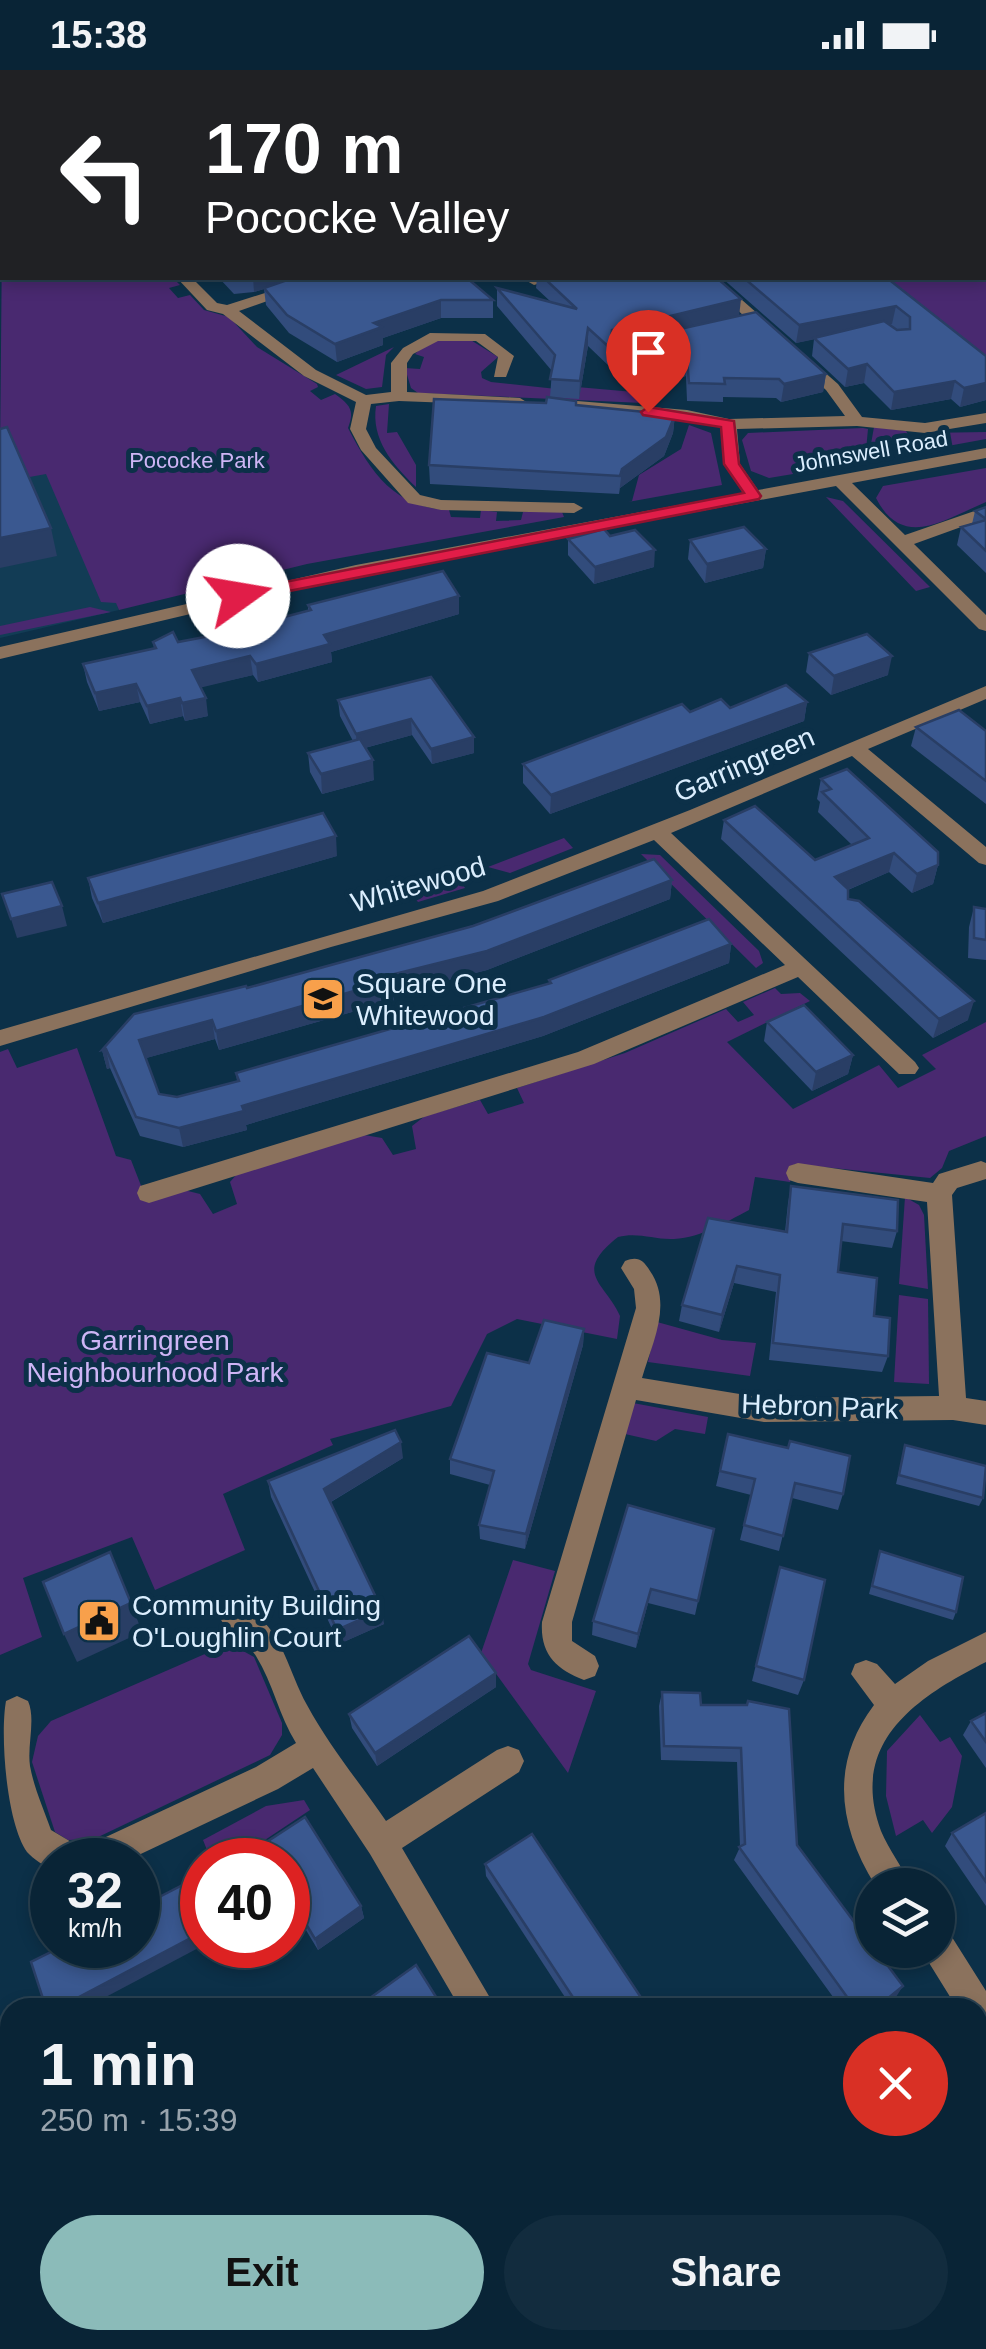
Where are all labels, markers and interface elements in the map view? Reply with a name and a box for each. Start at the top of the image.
text: 15:38 [50,14,147,56]
icon: left [40,110,170,240]
text: 170 m [205,110,403,188]
text: Pococke Valley [205,192,509,243]
pin [606,310,691,413]
icon: arrive [621,325,676,380]
street label: Johnswell Road [792,426,950,477]
park label: Pococke Park [129,448,266,473]
position arrow [186,544,290,648]
street label: Garringreen [669,721,819,808]
street label: Whitewood [347,850,489,918]
place label: Square One Whitewood [356,968,507,1031]
school or university icon: Square One Whitewood [300,976,346,1022]
park label: Garringreen Neighbourhood Park [27,1325,284,1388]
street label: Hebron Park [741,1388,900,1425]
place label: Community Building O'Loughlin Court [132,1590,381,1653]
public building icon: Community Building O'Loughlin Court [76,1598,122,1644]
speed limit sign: 40 [180,1838,310,1968]
text: 32 [67,1863,123,1919]
map controls [855,1868,955,1968]
button: layers [855,1868,955,1968]
text: km/h [68,1914,122,1942]
text: 1 min [40,2031,197,2098]
button: close [843,2031,948,2136]
text: 250 m · 15:39 [40,2102,237,2138]
button: Exit [40,2215,484,2330]
button: Share [504,2215,948,2330]

